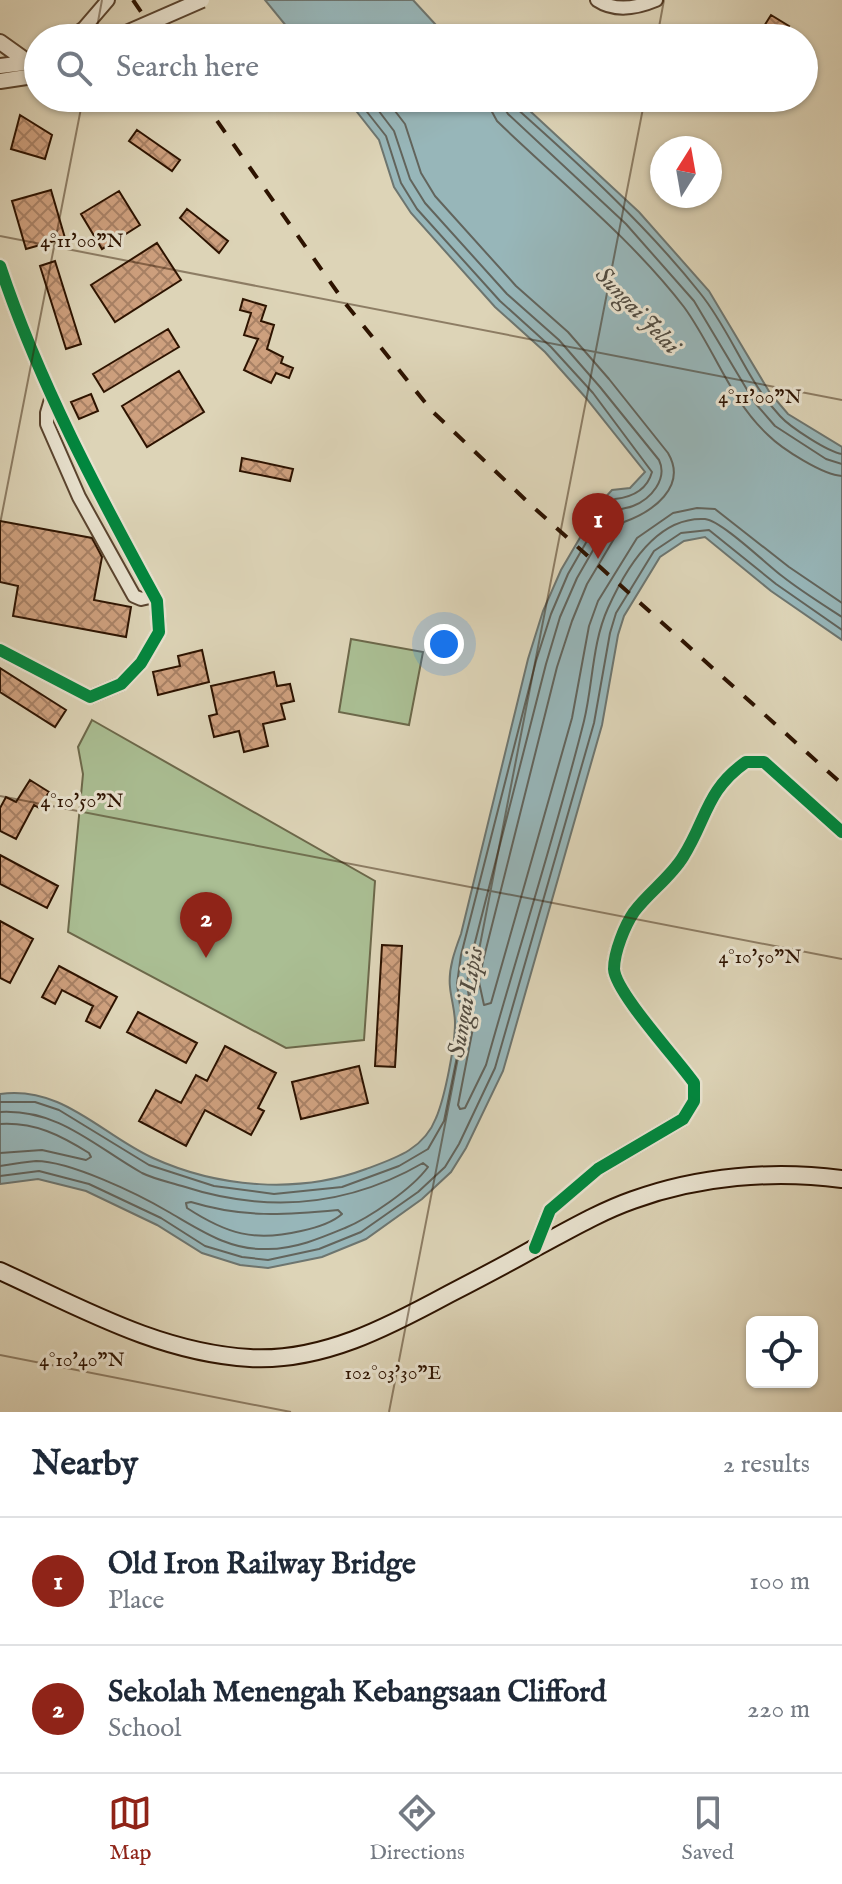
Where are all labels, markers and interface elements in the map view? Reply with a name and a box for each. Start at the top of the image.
search box [24,24,818,112]
icon: search [52,46,96,90]
text: Search here [116,49,259,87]
north arrow [650,136,722,208]
text: 4°11'00"N [40,229,124,254]
water label: Sungai Jelai [587,261,688,363]
text: 4°11'00"N [718,385,802,410]
pin: 1 [572,493,624,559]
your location [424,624,464,664]
text: 4°10'50"N [40,789,124,814]
pin: 2 [180,892,232,958]
water label: Sungai Lipis [441,943,492,1060]
text: 4°10'50"N [718,945,802,970]
map controls [746,1316,818,1388]
button: locate [746,1316,818,1388]
text: 4°10'40"N [39,1348,125,1373]
text: 102°03'30"E [345,1361,442,1386]
text: Nearby [32,1443,138,1486]
text: 2 results [723,1448,810,1481]
text: Old Iron Railway Bridge [108,1546,416,1584]
text: 1 [53,1565,63,1598]
text: 100 m [749,1565,810,1598]
text: Place [108,1584,164,1617]
text: Sekolah Menengah Kebangsaan Clifford [108,1674,606,1712]
text: 2 [52,1693,64,1726]
text: 220 m [747,1693,810,1726]
text: School [108,1712,181,1745]
tab: Map [108,1791,152,1867]
tab: Directions [369,1791,465,1867]
tab: Saved [682,1791,734,1867]

